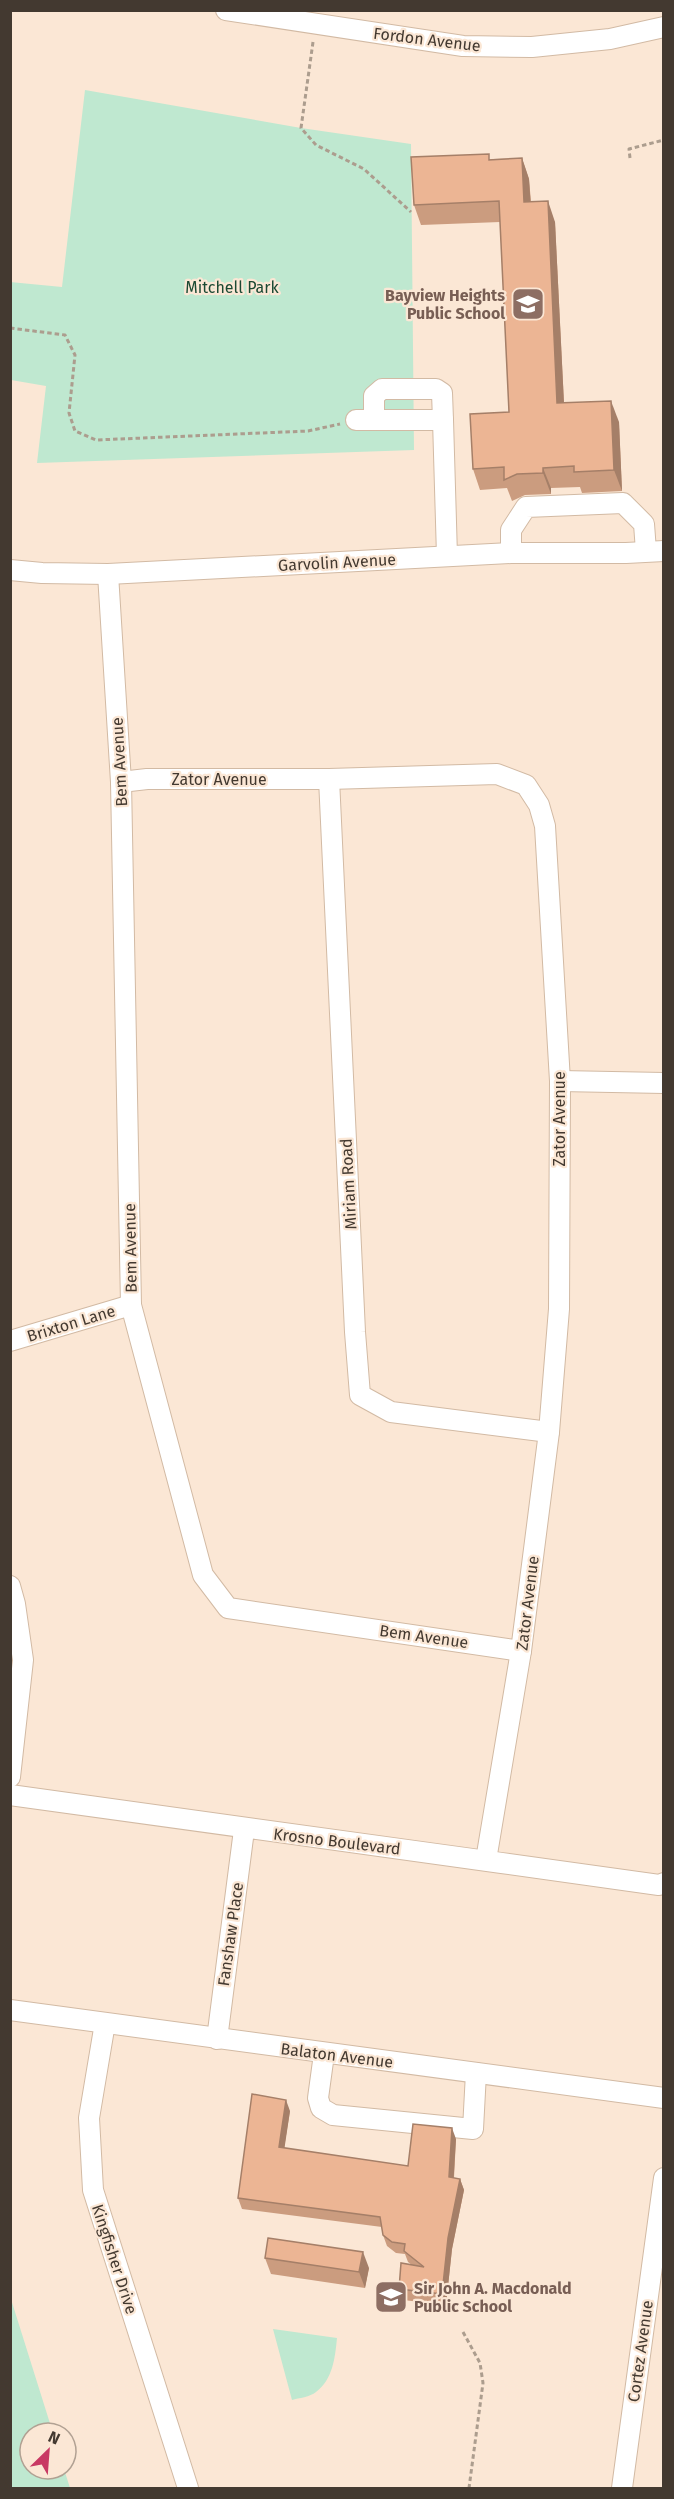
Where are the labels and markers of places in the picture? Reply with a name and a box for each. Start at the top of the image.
place label: Bayview Heights Public School [385,286,505,323]
school or university icon: Bayview Heights Public School [510,286,546,322]
school or university icon: Sir John A. Macdonald Public School [373,2279,409,2315]
place label: Sir John A. Macdonald Public School [414,2279,572,2316]

